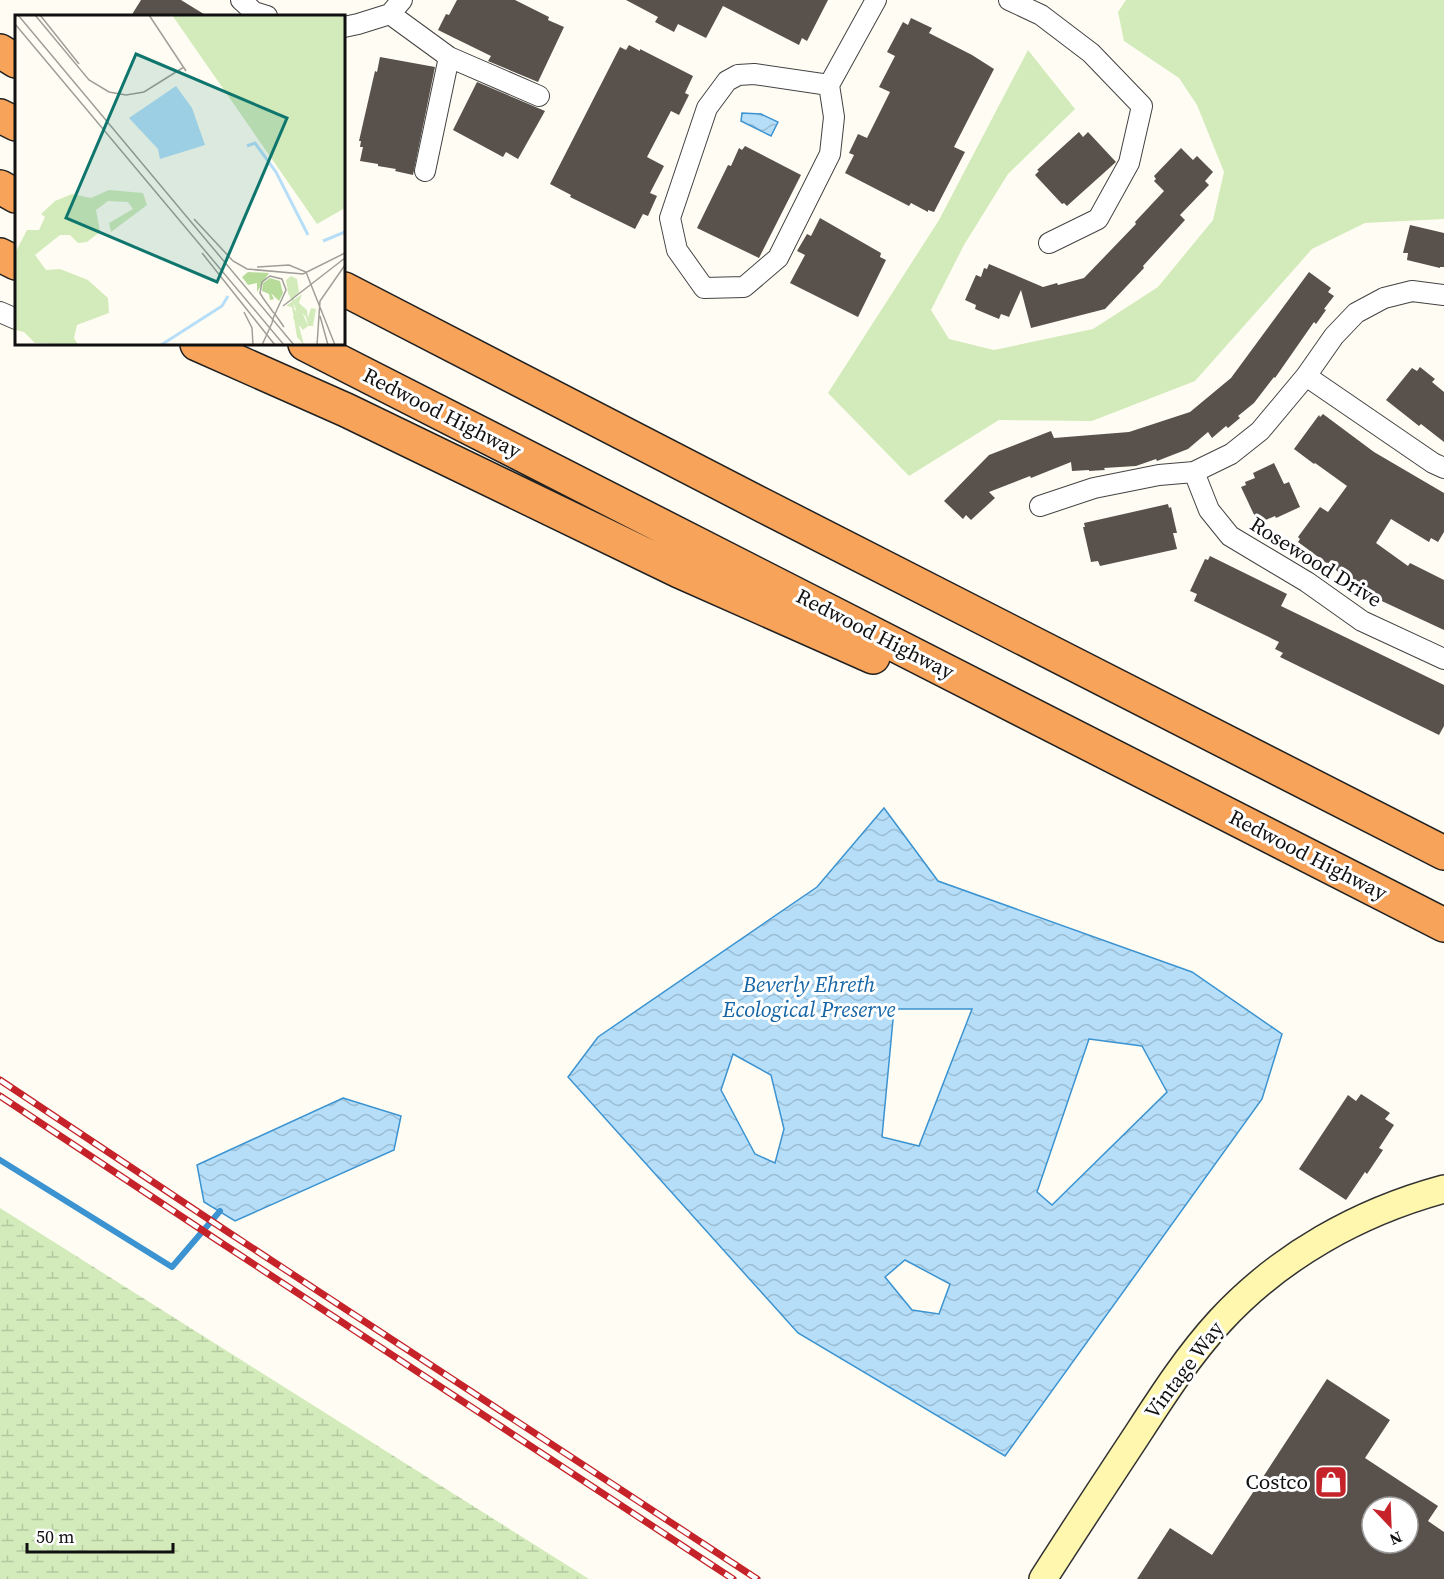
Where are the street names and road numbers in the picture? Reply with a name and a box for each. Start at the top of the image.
street label: Redwood Highway [358,360,526,465]
street label: Rosewood Drive [1245,509,1388,614]
street label: Redwood Highway [791,581,959,686]
street label: Redwood Highway [1224,802,1392,907]
street label: Vintage Way [1137,1315,1230,1424]

